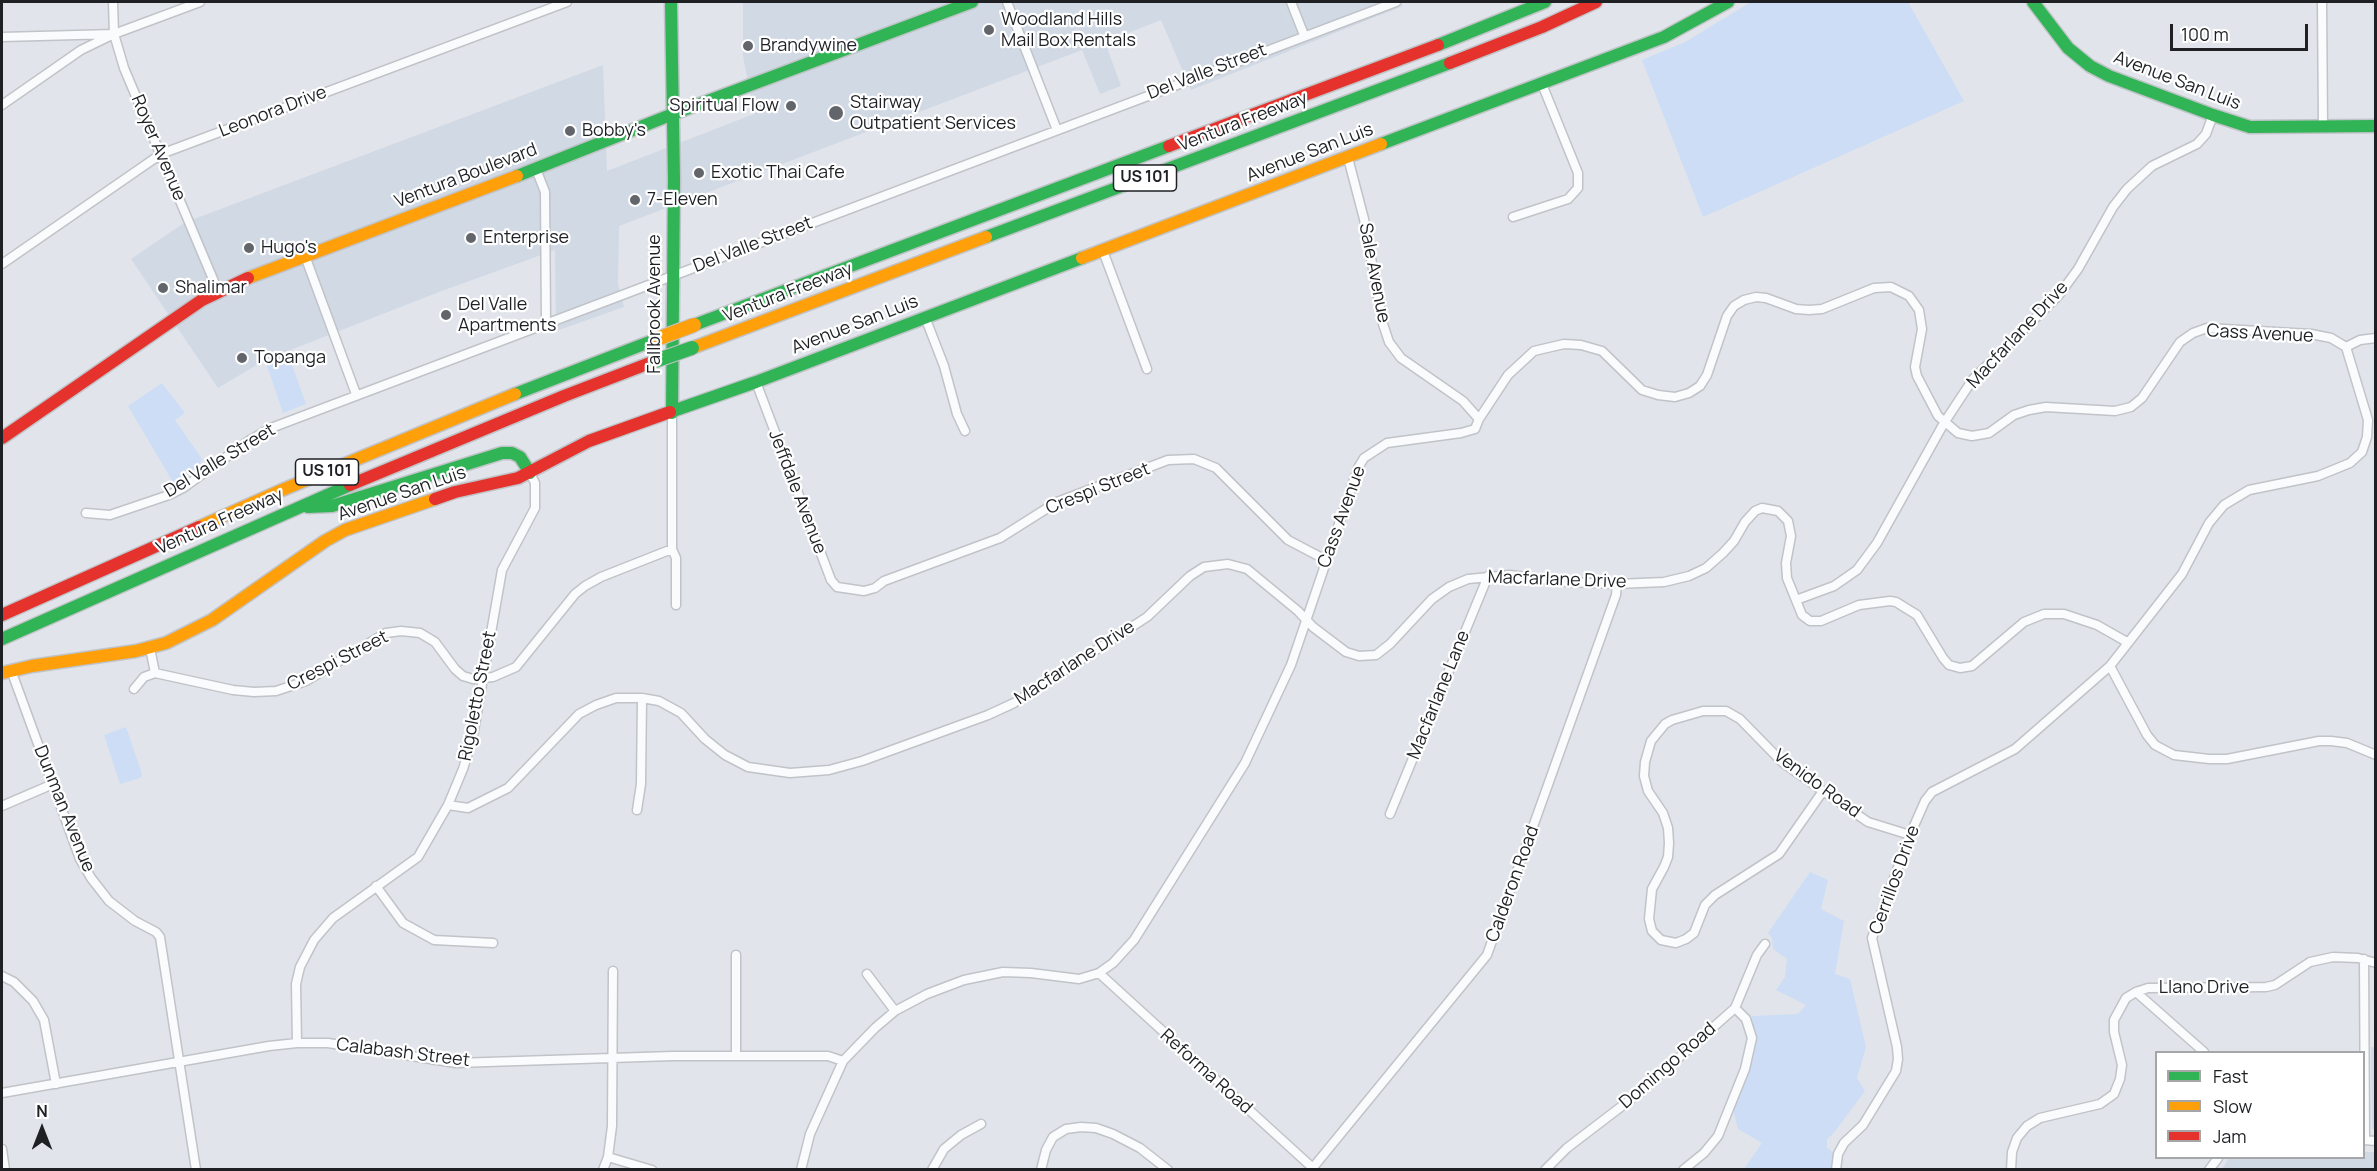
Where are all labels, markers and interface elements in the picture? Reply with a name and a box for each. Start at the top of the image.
place label: Woodland Hills Mail Box Rentals [1001,9,1136,52]
scale bar [2173,12,2311,50]
text: 100 m [2181,22,2229,46]
marker: Woodland Hills Mail Box Rentals [982,23,996,37]
place label: Brandywine [760,35,857,57]
marker: Brandywine [741,39,755,53]
street label: Del Valle Street [1144,39,1270,105]
street label: Avenue San Luis [2111,47,2243,115]
street label: Leonora Drive [216,82,330,142]
street label: Ventura Freeway [1175,87,1311,157]
street label: Royer Avenue [126,92,190,204]
place label: Stairway Outpatient Services [850,92,1016,134]
place label: Spiritual Flow [669,95,779,117]
marker: Spiritual Flow [784,99,798,113]
marker: Stairway Outpatient Services [827,104,845,122]
street label: Avenue San Luis [1244,119,1376,187]
place label: Bobby's [582,120,646,142]
marker: Bobby's [563,124,577,138]
street label: Ventura Boulevard [392,139,540,213]
place label: Exotic Thai Cafe [711,162,845,184]
road number: US 101 [1114,165,1176,191]
marker: Exotic Thai Cafe [692,166,706,180]
place label: 7-Eleven [647,189,718,211]
marker: 7-Eleven [628,193,642,207]
street label: Del Valle Street [690,212,816,278]
street label: Sale Avenue [1354,221,1394,325]
place label: Enterprise [483,227,569,249]
marker: Enterprise [464,231,478,245]
street label: Fallbrook Avenue [644,234,666,374]
place label: Hugo's [261,237,317,259]
marker: Hugo's [242,241,256,255]
street label: Ventura Freeway [720,258,856,328]
place label: Shalimar [175,277,247,299]
street label: Macfarlane Drive [1963,277,2073,393]
marker: Shalimar [156,281,170,295]
street label: Avenue San Luis [789,291,921,359]
place label: Del Valle Apartments [458,294,557,336]
marker: Del Valle Apartments [439,308,453,322]
street label: Cass Avenue [2206,320,2314,348]
place label: Topanga [254,347,326,369]
marker: Topanga [235,351,249,365]
street label: Del Valle Street [160,419,280,503]
street label: Jeffdale Avenue [763,427,831,557]
street label: Crespi Street [1043,458,1153,520]
road number: US 101 [296,459,358,485]
street label: Avenue San Luis [335,462,469,526]
street label: Cass Avenue [1314,463,1370,571]
street label: Ventura Freeway [153,484,287,560]
street label: Macfarlane Drive [1487,567,1627,593]
street label: Macfarlane Drive [1011,616,1139,710]
street label: Crespi Street [284,626,392,696]
street label: Macfarlane Lane [1403,627,1475,763]
street label: Rigoletto Street [455,629,501,763]
street label: Dunman Avenue [29,743,99,875]
street label: Venido Road [1769,745,1865,823]
street label: Cerrillos Drive [1865,822,1925,938]
street label: Calderon Road [1482,823,1544,945]
street label: Llano Drive [2159,977,2249,999]
street label: Domingo Road [1615,1018,1721,1114]
street label: Reforma Road [1155,1025,1257,1119]
street label: Calabash Street [335,1034,471,1072]
legend [2155,1051,2365,1159]
text: Fast [2213,1064,2248,1088]
text: Slow [2213,1094,2252,1118]
north arrow [12,1099,72,1159]
text: N [36,1100,48,1122]
text: Jam [2213,1124,2247,1148]

